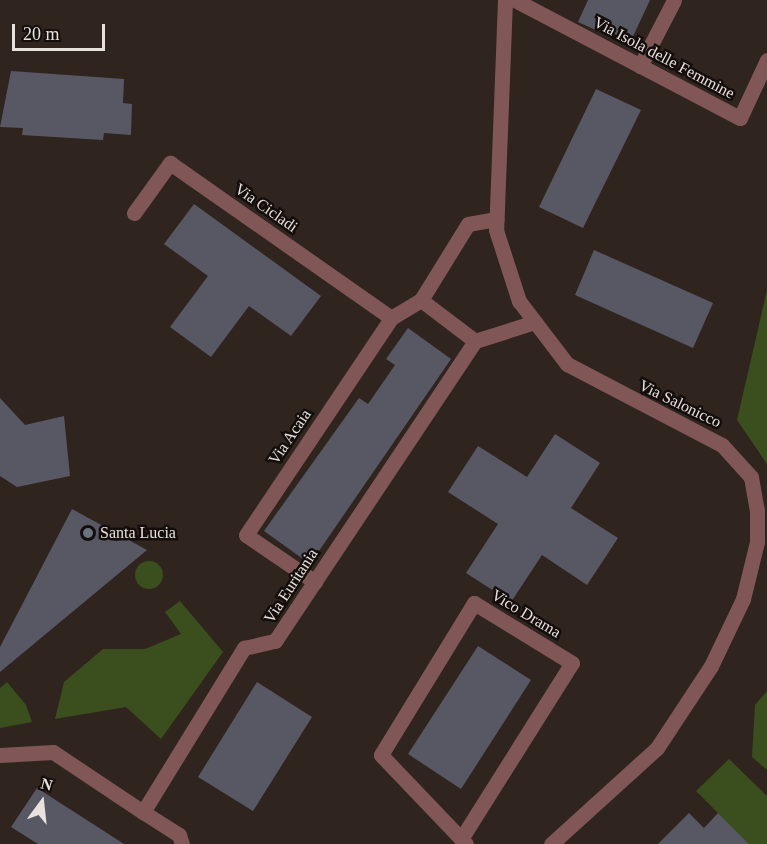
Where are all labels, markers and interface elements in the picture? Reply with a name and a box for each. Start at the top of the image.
scale bar [15,12,108,50]
street label: Via Isola delle Femmine [590,13,738,103]
text: 20 m [23,24,60,44]
street label: Via Cicladi [231,179,301,237]
street label: Via Salonicco [636,376,724,432]
street label: Via Acaia [264,405,316,469]
place label: Santa Lucia [100,523,176,543]
marker: Santa Lucia [81,526,95,540]
street label: Via Euritania [260,545,322,627]
street label: Vico Drama [488,586,564,642]
north arrow [12,772,72,832]
text: N [39,774,55,794]

